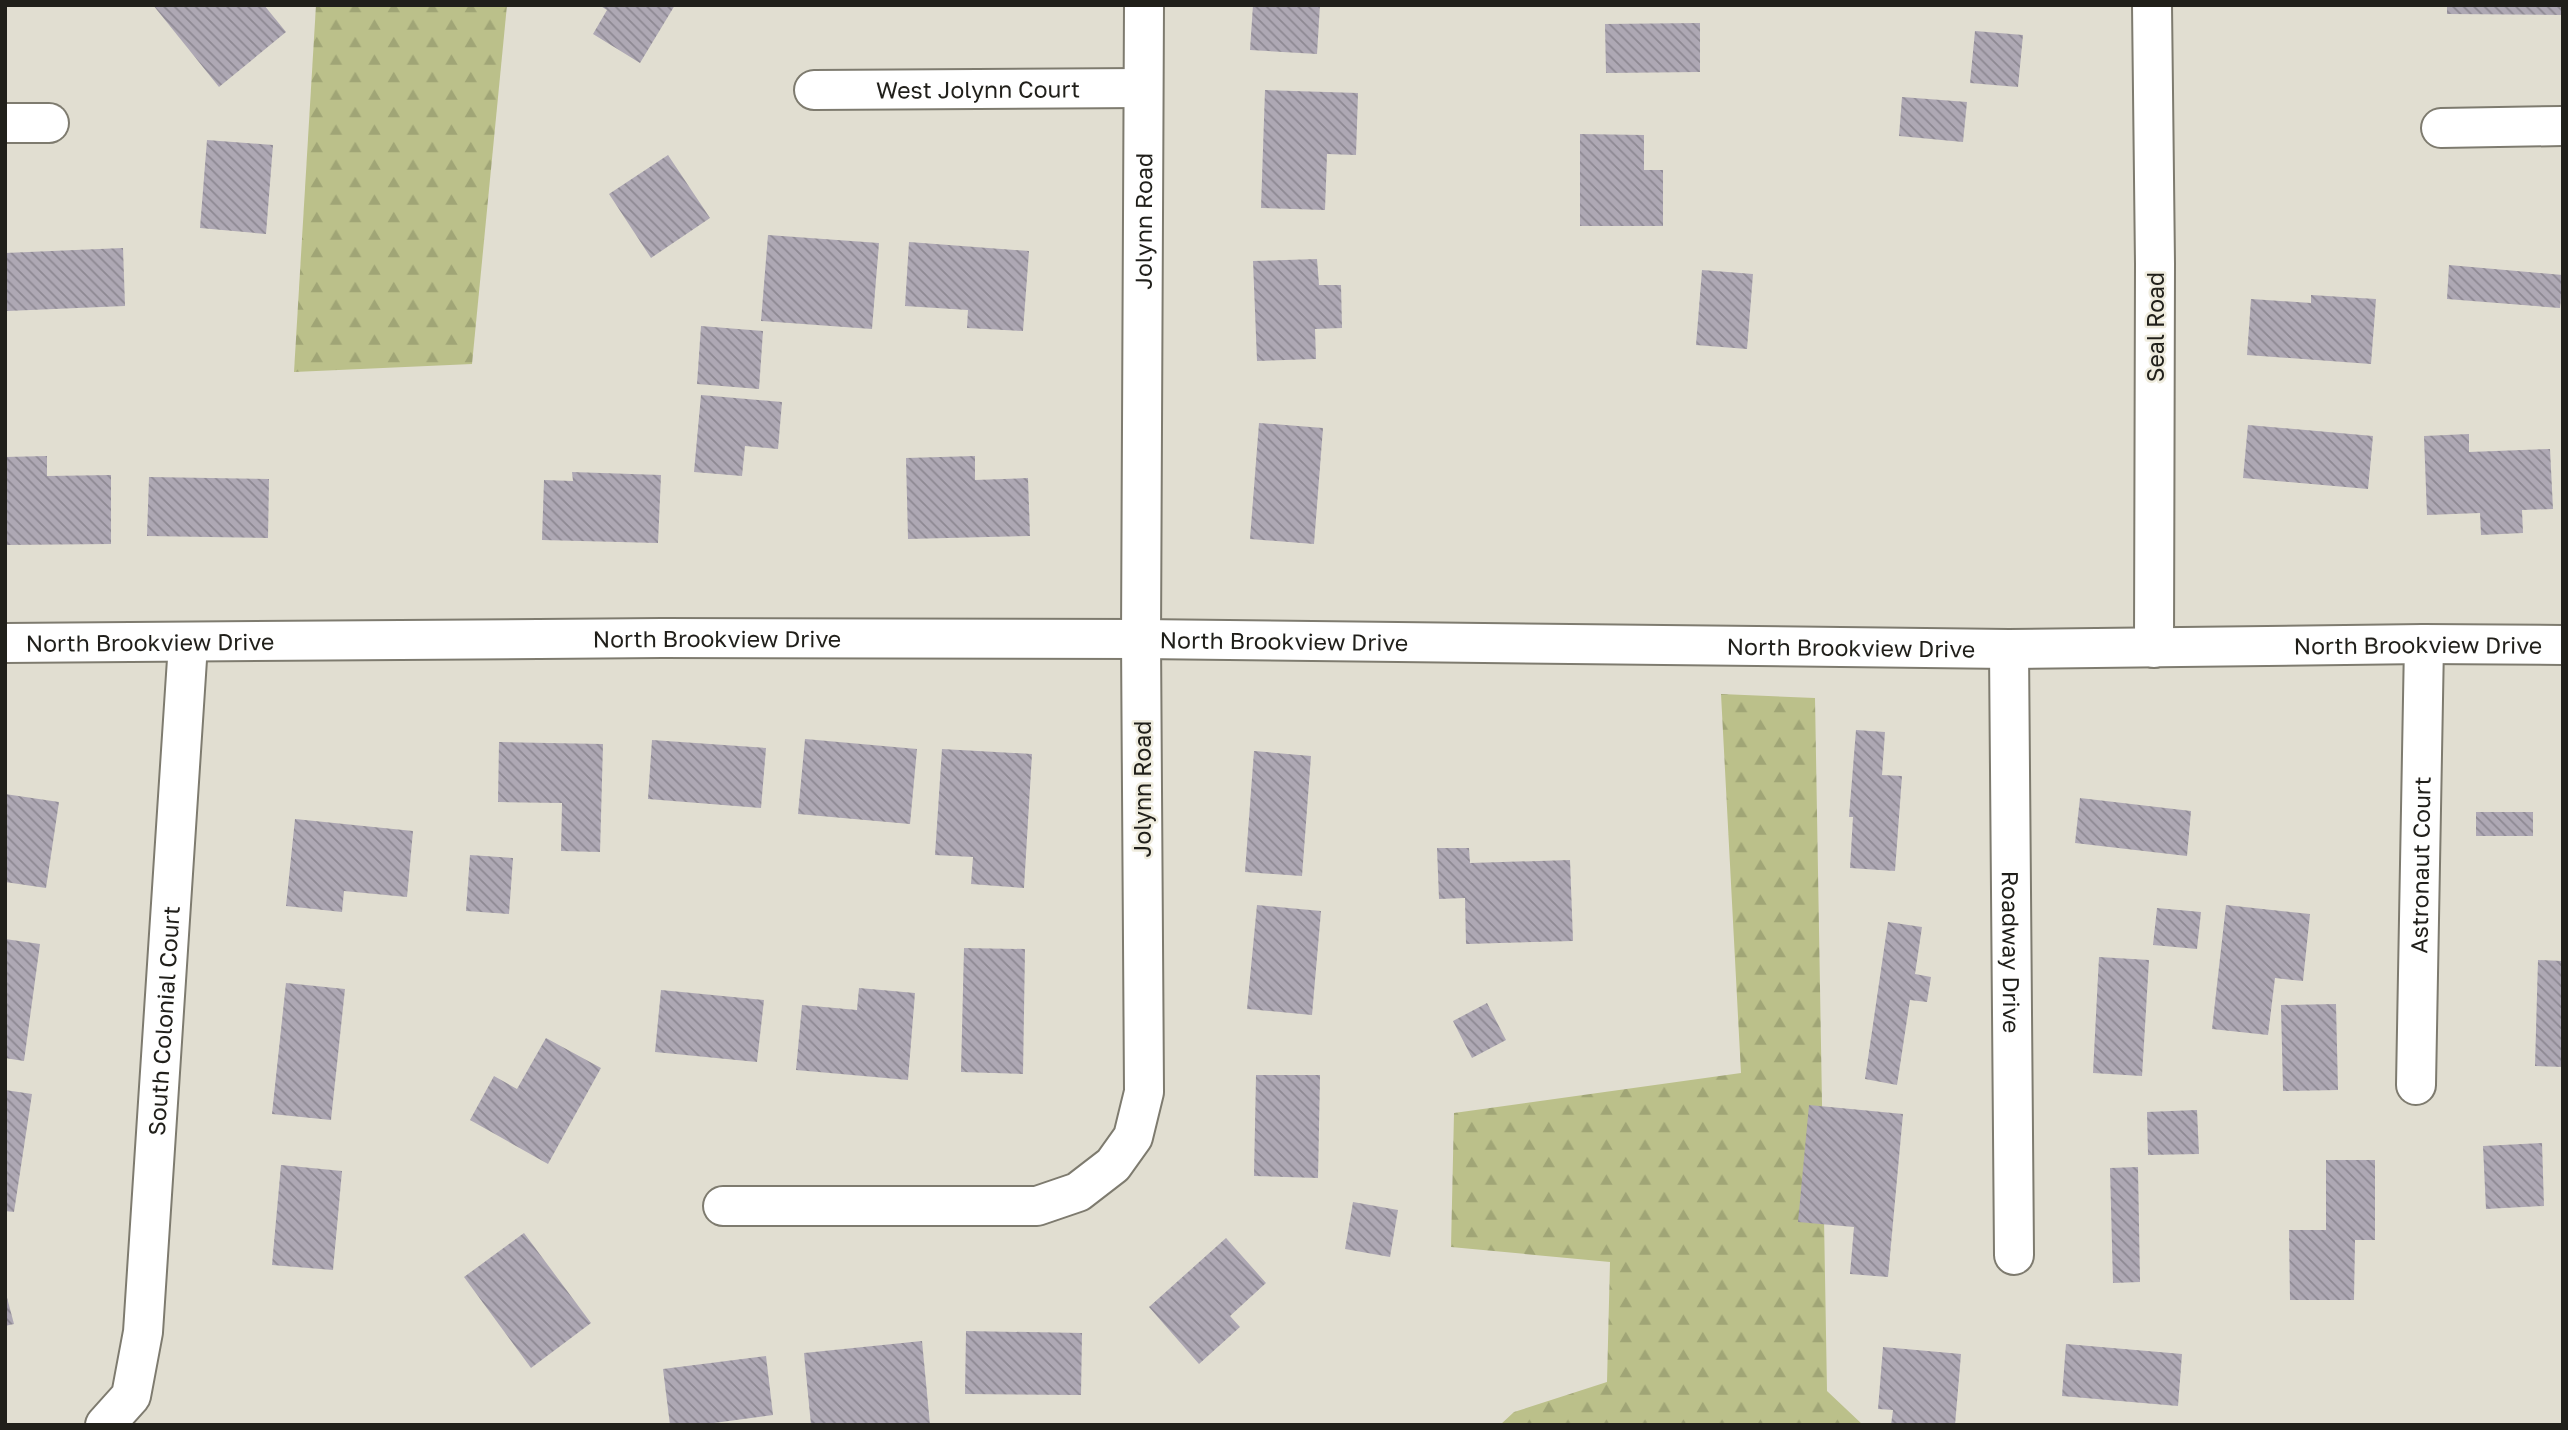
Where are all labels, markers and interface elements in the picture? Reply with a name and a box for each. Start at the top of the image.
street label: West Jolynn Court [876,74,1080,104]
street label: Jolynn Road [1129,153,1157,290]
street label: Seal Road [2141,272,2169,382]
street label: North Brookview Drive [593,624,841,653]
street label: North Brookview Drive [1160,625,1408,656]
street label: North Brookview Drive [26,627,274,657]
street label: North Brookview Drive [2293,630,2542,660]
street label: North Brookview Drive [1727,632,1975,663]
street label: Jolynn Road [1128,721,1156,857]
street label: Astronaut Court [2404,776,2436,954]
street label: Roadway Drive [1997,870,2026,1033]
street label: South Colonial Court [142,905,185,1137]

